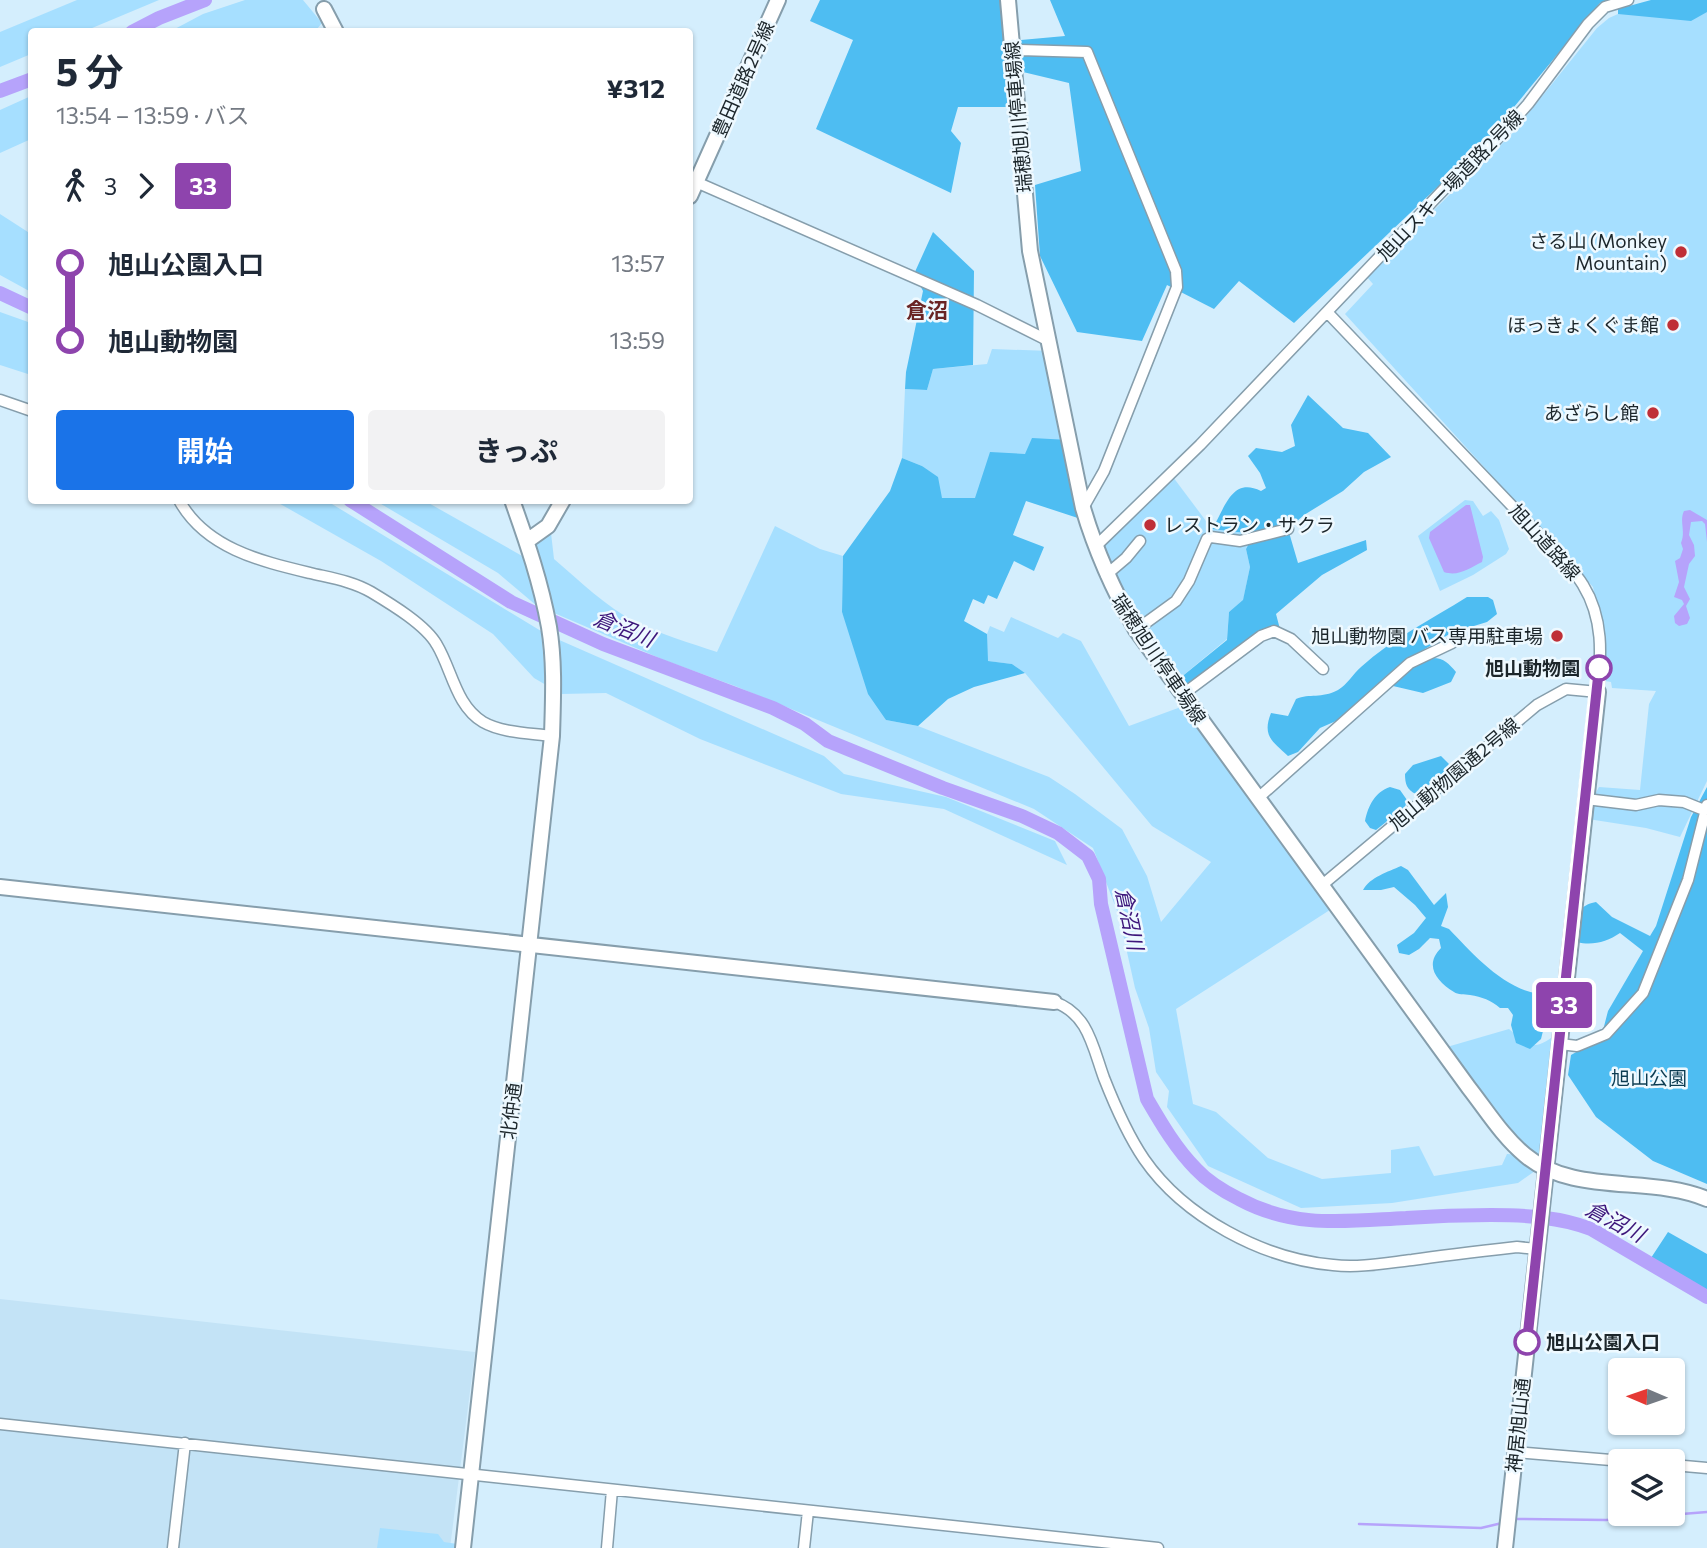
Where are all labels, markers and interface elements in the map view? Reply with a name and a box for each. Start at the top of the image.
street label: 豊田道路2号線 [707,17,778,140]
street label: 瑞穂旭川停車場線 [999,40,1036,194]
text: 5 分 [56,47,123,94]
text: ¥312 [607,72,665,103]
text: 13:54 – 13:59 · バス [56,101,250,129]
street label: 旭山スキー場道路2号線 [1372,105,1528,265]
icon: walk [56,167,94,205]
icon: forward [127,167,165,205]
text: 33 [189,171,217,200]
text: 3 [104,172,117,200]
place label: さる山 (Monkey Mountain) [1529,229,1667,274]
marker: さる山 (Monkey Mountain) [1673,244,1689,260]
text: 旭山公園入口 [108,248,264,279]
text: 13:57 [611,249,665,277]
district label: 倉沼 [906,297,948,322]
place label: ほっきょくぐま館 [1507,313,1659,336]
marker: ほっきょくぐま館 [1665,317,1681,333]
text: 旭山動物園 [108,325,238,356]
text: 13:59 [609,326,665,354]
place label: あざらし館 [1544,401,1639,424]
marker: あざらし館 [1645,405,1661,421]
button: 開始 [56,410,354,490]
button: きっぷ [368,410,665,490]
street label: 旭山道路線 [1505,499,1586,585]
place label: レストラン・サクラ [1164,513,1335,536]
marker: レストラン・サクラ [1142,517,1158,533]
street label: 瑞穂旭川停車場線 [1107,589,1211,728]
water label: 倉沼川 [591,604,660,652]
place label: 旭山動物園 バス専用駐車場 [1311,624,1543,647]
marker: 旭山動物園 バス専用駐車場 [1549,628,1565,644]
marker: 旭山動物園 [1586,655,1612,681]
place label: 旭山動物園 [1485,656,1580,679]
street label: 旭山動物園通2号線 [1384,713,1523,835]
water label: 倉沼川 [1112,885,1150,954]
line badge: 33 [1532,982,1596,1028]
text: 33 [1550,990,1578,1019]
park label: 旭山公園 [1611,1066,1687,1089]
street label: 北仲通 [496,1081,525,1141]
water label: 倉沼川 [1582,1195,1651,1247]
marker: 旭山公園入口 [1514,1329,1540,1355]
place label: 旭山公園入口 [1546,1330,1660,1353]
north arrow [1608,1358,1685,1435]
map controls [1608,1358,1685,1526]
street label: 神居旭山通 [1501,1376,1534,1473]
button: layers [1608,1449,1685,1526]

